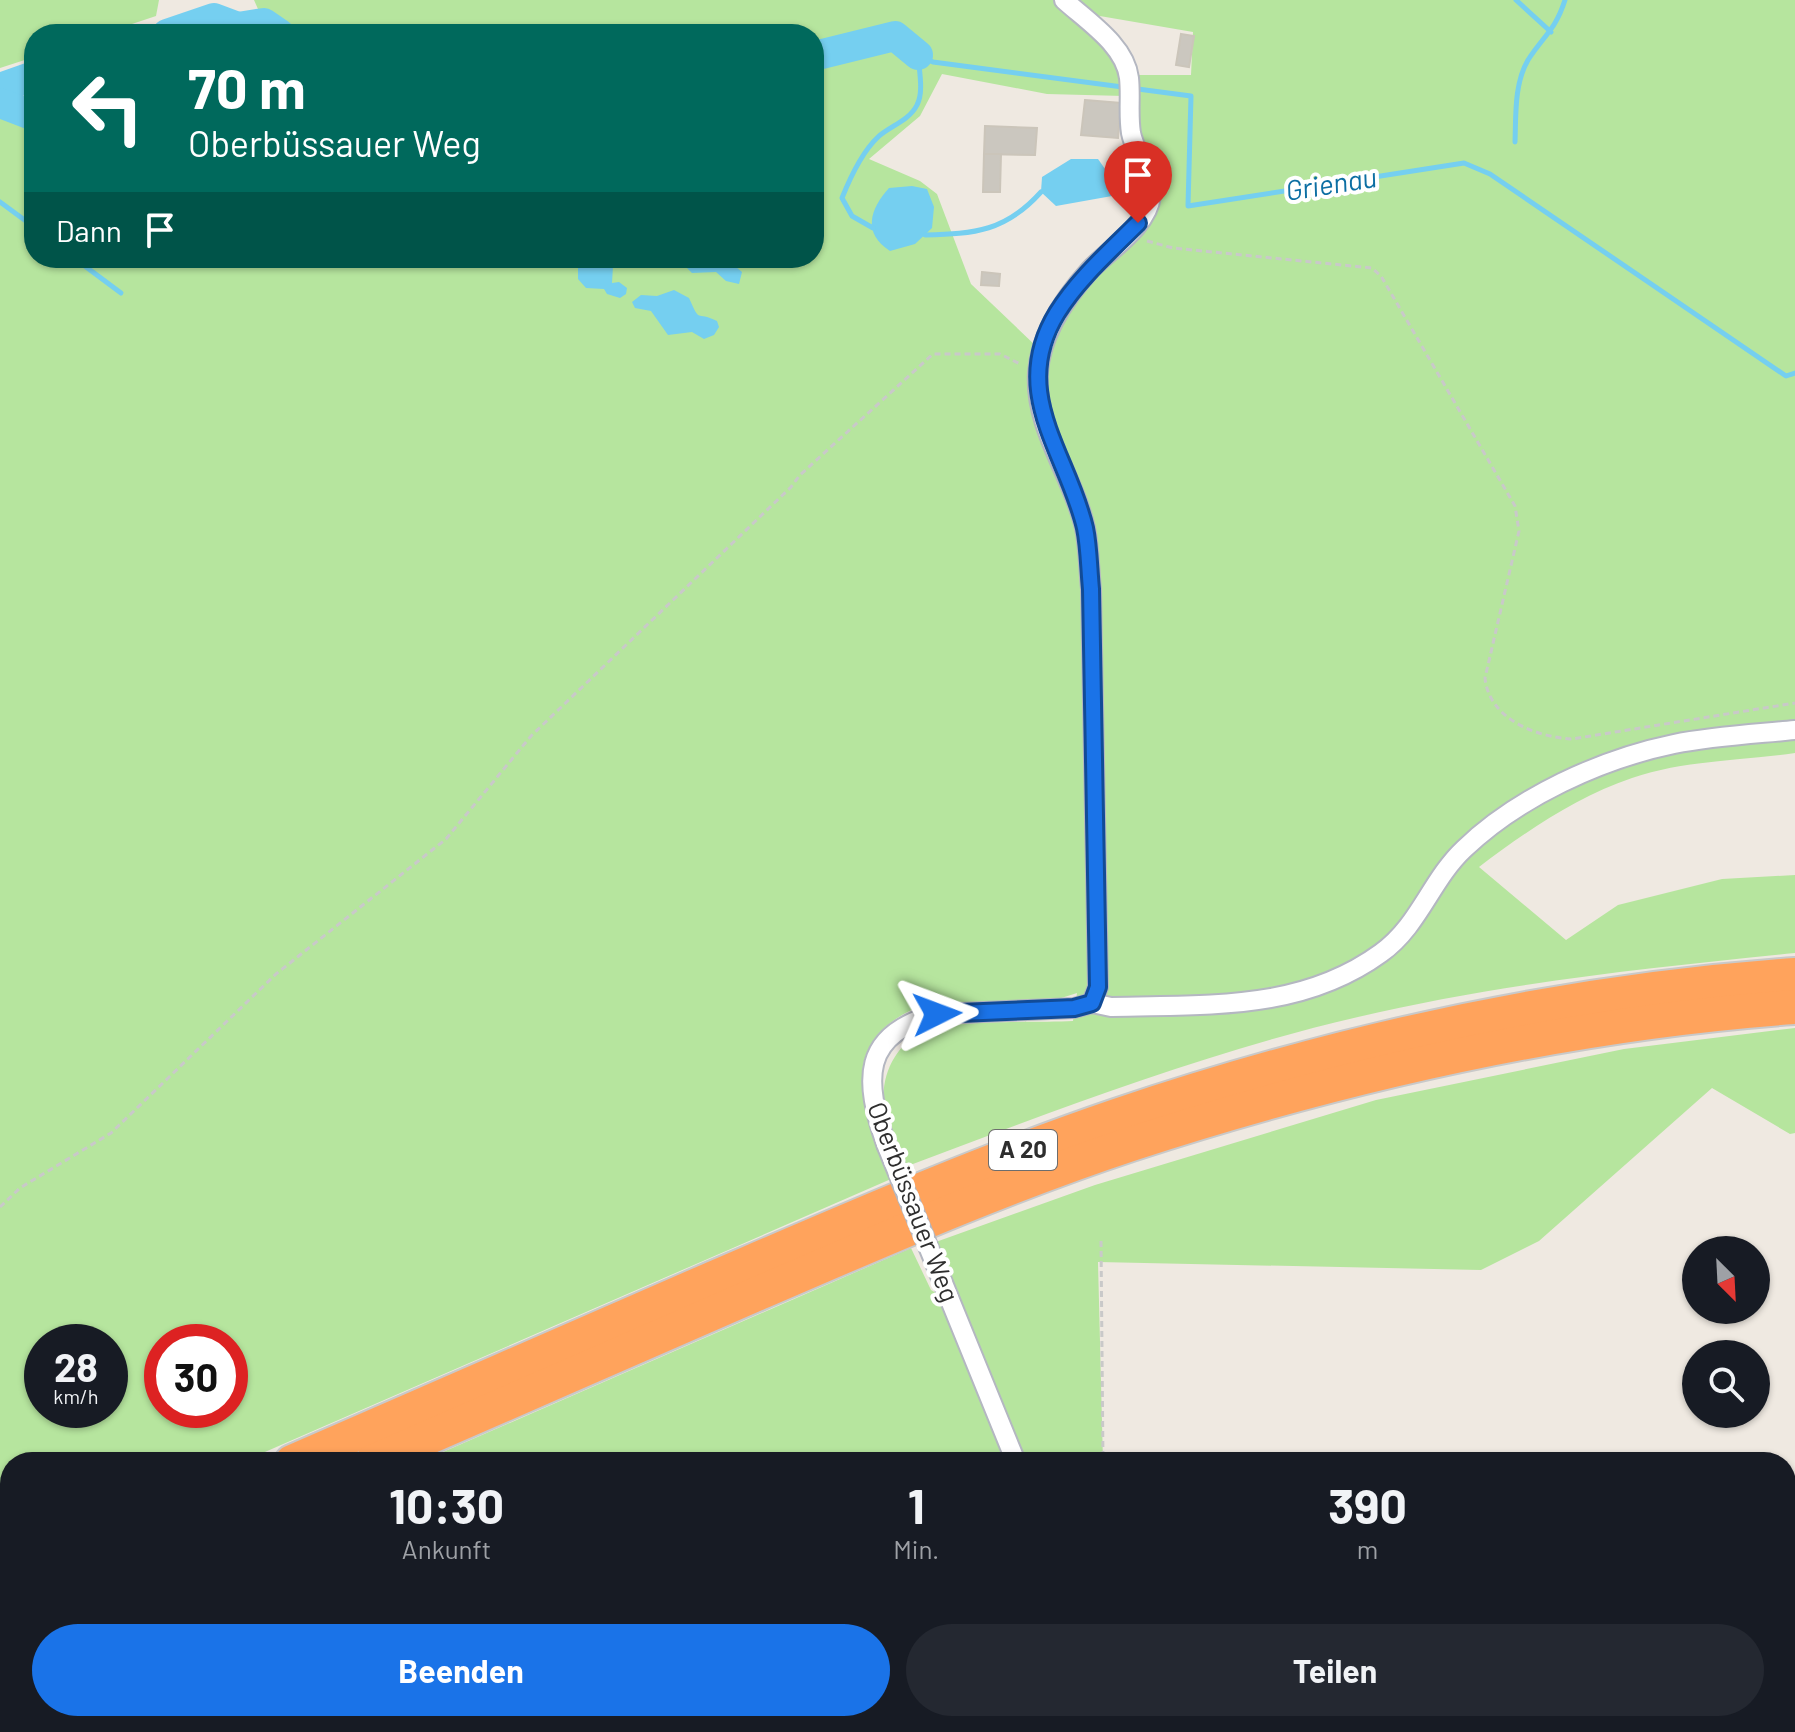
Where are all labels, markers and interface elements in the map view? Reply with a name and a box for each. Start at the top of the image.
text: 70 m [188,53,306,120]
icon: left [56,56,160,160]
text: Oberbüssauer Weg [188,121,481,164]
pin [1104,141,1172,223]
icon: arrive [1116,153,1160,197]
water label: Grienau [1283,159,1379,207]
icon: arrive [138,208,182,252]
text: Dann [56,212,122,248]
position arrow [895,972,979,1056]
street label: Oberbüssauer Weg [862,1097,967,1306]
road number: A 20 [989,1130,1057,1170]
north arrow [1682,1236,1770,1324]
map controls [1682,1236,1770,1428]
speed limit sign: 30 [144,1324,248,1428]
button: search [1682,1340,1770,1428]
text: 28 [54,1342,98,1390]
text: km/h [53,1384,99,1408]
text: 10:30 [389,1476,504,1534]
text: 1 [908,1476,925,1534]
text: 390 [1328,1476,1407,1534]
text: Ankunft [402,1533,491,1564]
text: Min. [893,1533,939,1564]
text: m [1357,1533,1378,1564]
button: Beenden [32,1624,890,1716]
button: Teilen [906,1624,1764,1716]

